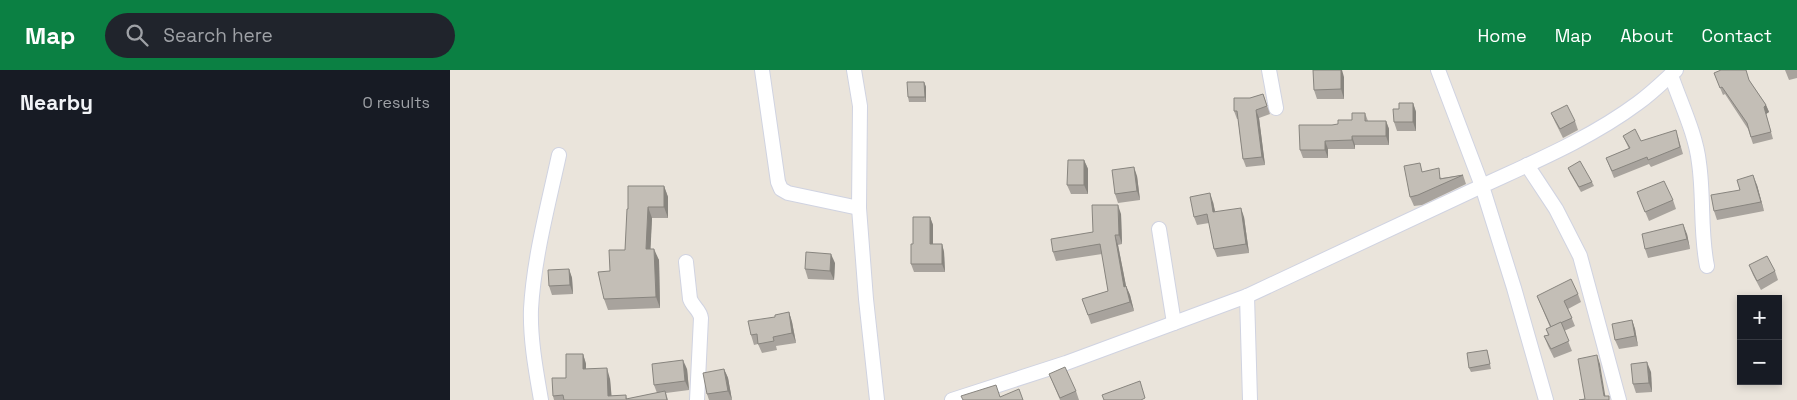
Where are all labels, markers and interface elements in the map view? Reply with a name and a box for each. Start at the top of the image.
search box [105,13,455,58]
text: Map [25,20,75,51]
icon: search [123,21,151,49]
text: Search here [163,23,273,48]
text: Home [1478,24,1527,47]
text: Map [1555,24,1592,47]
text: About [1620,24,1674,47]
text: Contact [1702,24,1772,47]
text: Nearby [20,89,93,116]
text: 0 results [362,92,430,113]
map controls [1737,295,1782,385]
button: + [1737,295,1782,340]
button: − [1737,340,1782,385]

